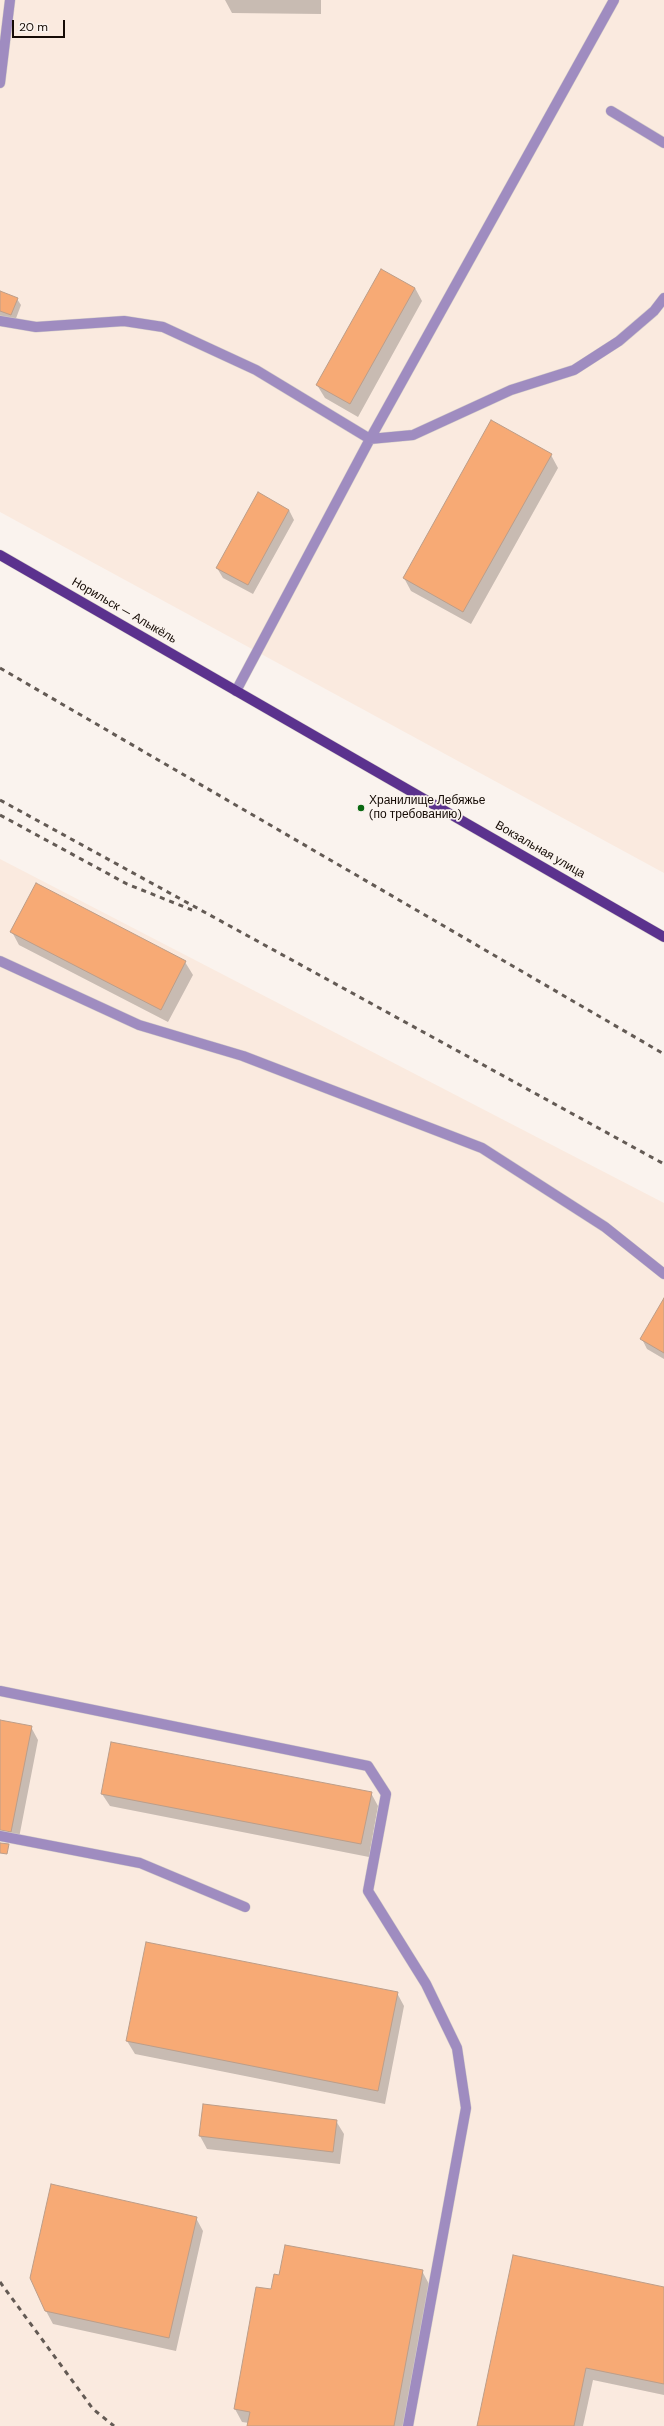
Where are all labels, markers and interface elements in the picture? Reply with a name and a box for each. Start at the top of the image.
scale bar [14,12,67,38]
text: 20 m [19,19,48,35]
street label: Норильск — Алыкёль [69,575,179,647]
place label: Хранилище Лебяжье (по требованию) [369,794,485,822]
marker: Хранилище Лебяжье (по требованию) [356,803,366,813]
street label: Вокзальная улица [492,818,588,882]

